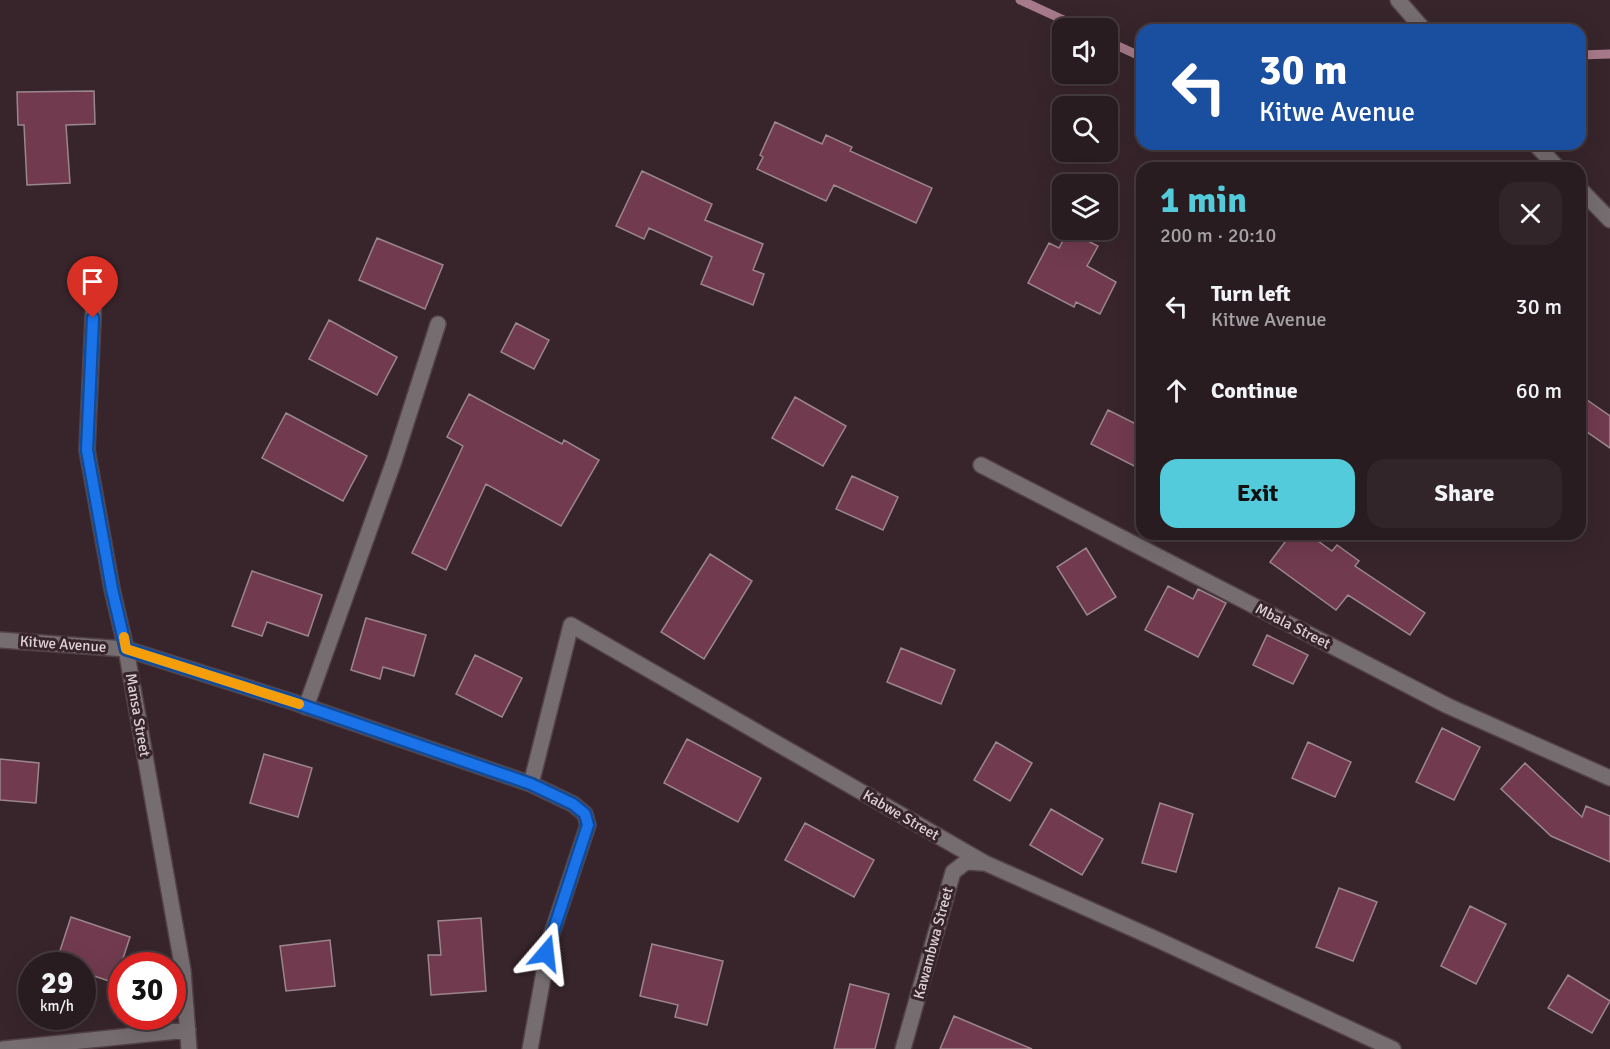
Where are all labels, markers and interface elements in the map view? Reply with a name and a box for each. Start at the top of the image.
map controls [1052,18,1118,240]
button: sound [1052,18,1118,84]
text: 30 m [1259,45,1348,96]
icon: left [1160,48,1238,126]
button: search [1052,96,1118,162]
text: Kitwe Avenue [1259,96,1415,129]
button: layers [1052,174,1118,240]
text: 1 min [1160,178,1247,223]
button: close [1499,182,1562,245]
text: 200 m · 20:10 [1160,223,1276,248]
pin [67,256,118,318]
icon: arrive [76,265,109,298]
text: Turn left [1211,280,1291,307]
icon: left [1160,290,1193,323]
text: 30 m [1516,293,1562,320]
text: Kitwe Avenue [1211,307,1327,332]
icon: ahead [1160,374,1193,407]
text: Continue [1211,377,1298,404]
text: 60 m [1516,377,1562,404]
button: Exit [1160,459,1355,528]
button: Share [1367,459,1562,528]
street label: Mbala Street [1252,599,1334,653]
street label: Kitwe Avenue [19,632,107,656]
street label: Mansa Street [122,672,154,758]
street label: Kabwe Street [860,786,942,844]
street label: Kawambwa Street [909,885,957,1001]
position arrow [514,921,578,985]
speed limit sign: 30 [108,952,186,1030]
text: 29 [41,965,73,1002]
text: km/h [40,997,74,1015]

